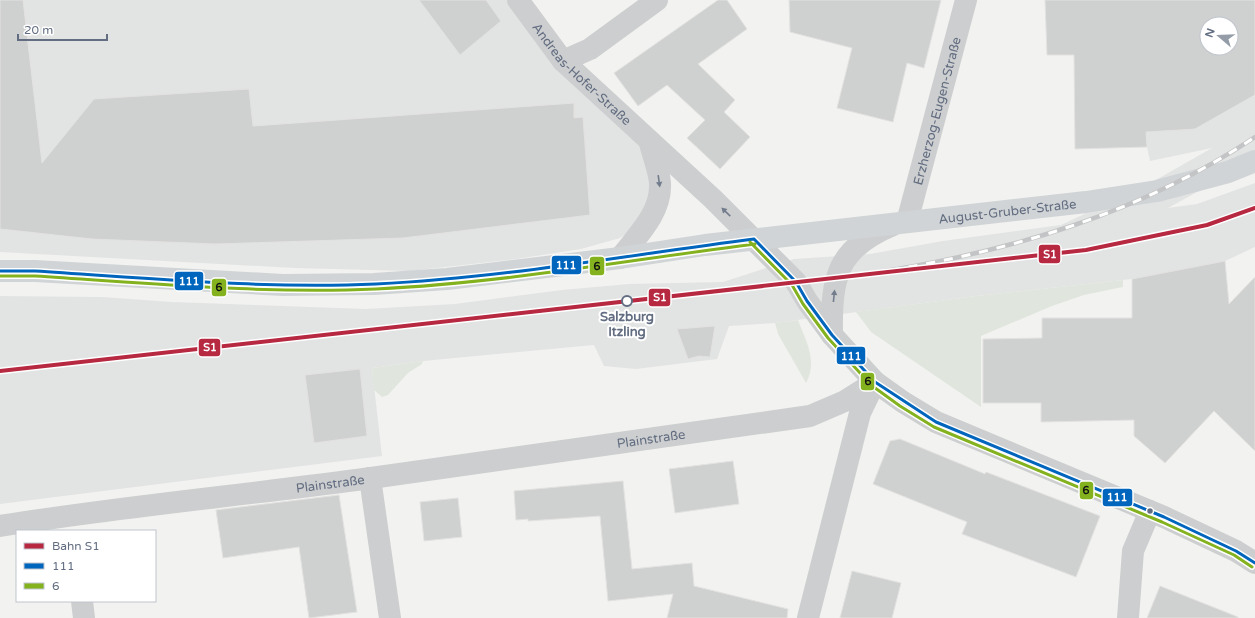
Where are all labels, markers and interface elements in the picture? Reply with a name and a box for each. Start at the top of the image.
scale bar [18,16,107,42]
north arrow [1199,16,1239,56]
street label: Andreas-Hofer-Straße [528,20,634,129]
text: 20 m [24,23,53,37]
text: N [1202,27,1218,39]
street label: Erzherzog-Eugen-Straße [910,35,965,187]
one-way arrow [656,175,662,187]
street label: August-Gruber-Straße [938,196,1077,228]
one-way arrow [721,207,731,217]
line badge: S1 [1038,244,1061,264]
text: S1 [1043,248,1057,261]
line badge: 111 [551,255,582,275]
line badge: 6 [589,256,605,276]
text: 111 [556,259,576,272]
text: 6 [594,260,601,273]
line badge: 111 [174,271,204,291]
text: 111 [179,275,199,288]
line badge: 6 [211,278,227,297]
text: 6 [216,281,223,294]
line badge: S1 [648,288,671,307]
one-way arrow [831,290,837,302]
text: S1 [653,291,667,304]
marker: Salzburg Itzling [621,295,633,307]
place label: Salzburg Itzling [600,309,654,340]
line badge: S1 [198,338,221,357]
text: S1 [203,341,217,354]
line badge: 111 [836,346,866,365]
text: 111 [841,350,861,363]
line badge: 6 [860,372,875,391]
text: 6 [865,375,872,388]
street label: Plainstraße [616,426,686,452]
street label: Plainstraße [295,472,366,497]
line badge: 6 [1079,481,1094,500]
text: 6 [1083,484,1090,497]
line badge: 111 [1102,488,1133,507]
text: 111 [1107,491,1127,504]
unlabelled marker [1145,506,1155,516]
legend [16,530,156,602]
text: Bahn S1 [52,539,100,553]
text: 111 [52,559,75,573]
text: 6 [52,579,60,593]

